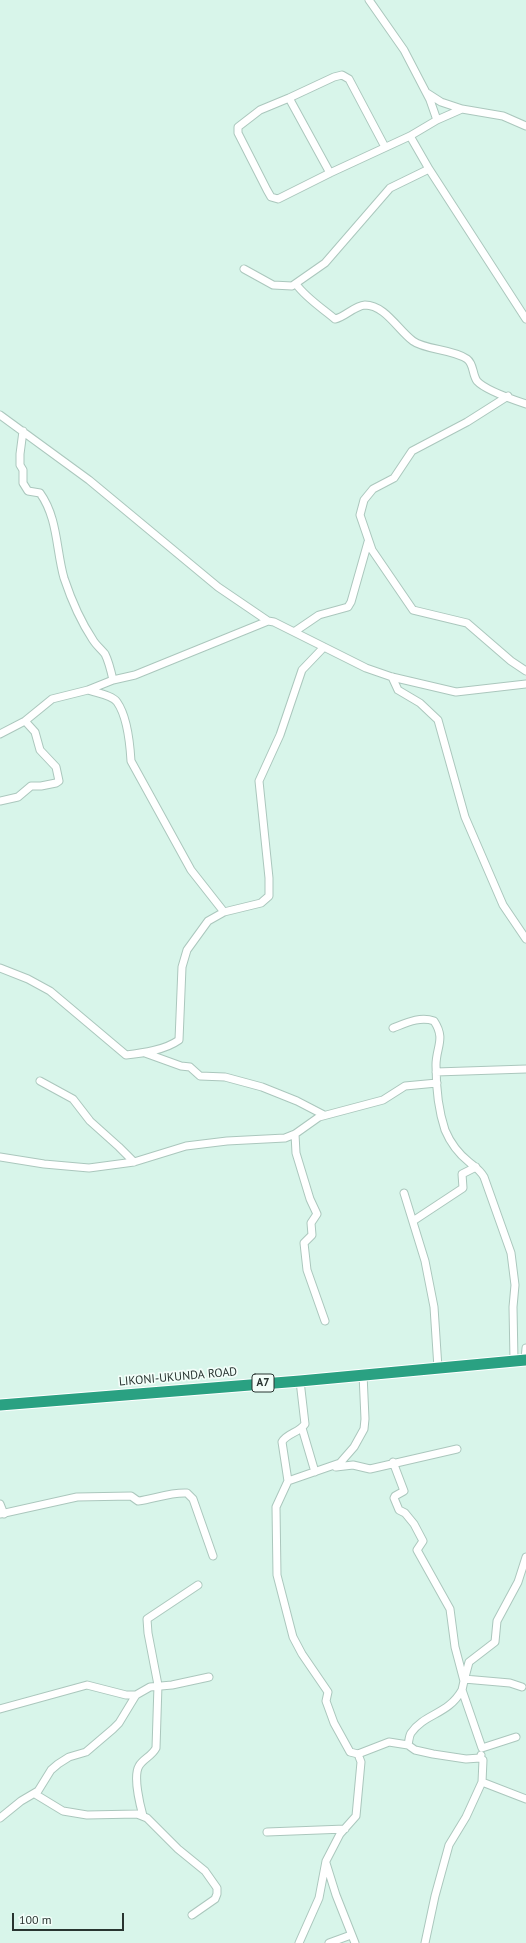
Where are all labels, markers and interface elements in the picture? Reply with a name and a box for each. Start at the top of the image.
street label: LIKONI-UKUNDA ROAD [118,1365,238,1389]
road number: A7 [252,1374,274,1392]
scale bar [14,1905,126,1931]
text: 100 m [19,1912,52,1927]

